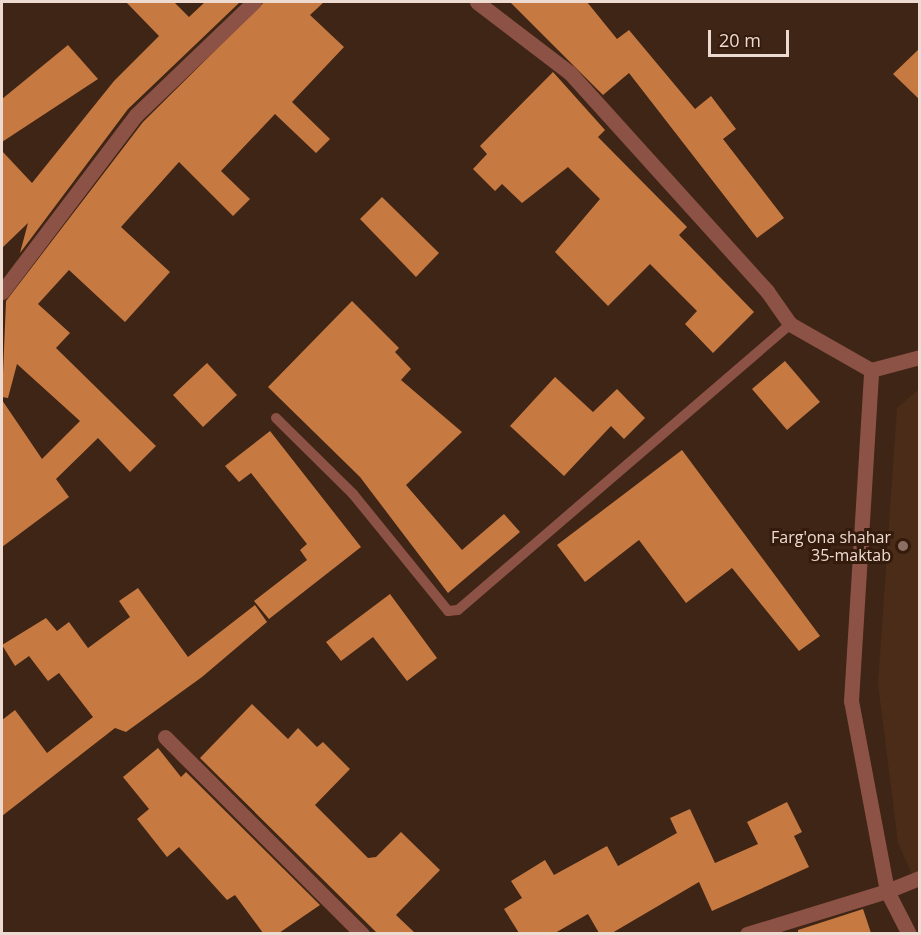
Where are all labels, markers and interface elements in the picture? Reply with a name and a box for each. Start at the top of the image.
scale bar [711,18,792,56]
text: 20 m [719,28,761,52]
place label: Farg'ona shahar 35-maktab [771,527,891,565]
marker: Farg'ona shahar 35-maktab [896,539,910,553]

